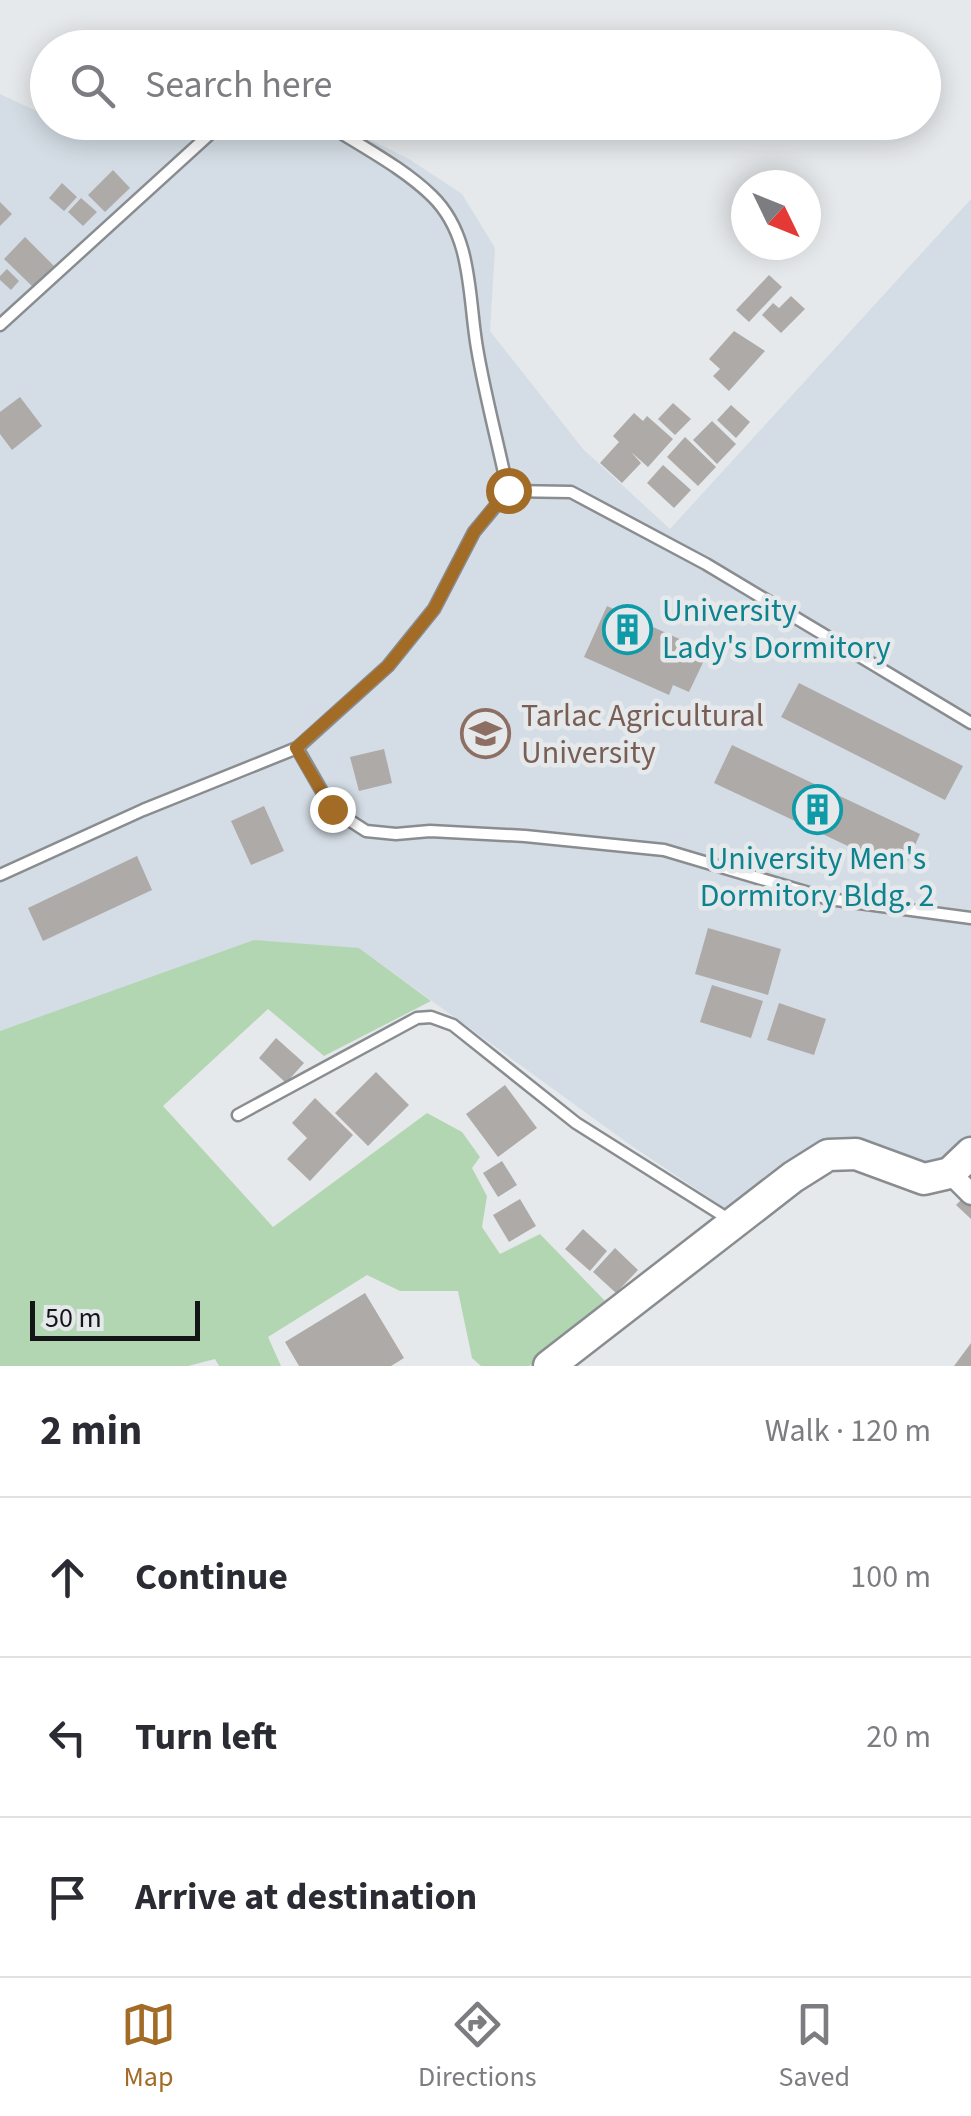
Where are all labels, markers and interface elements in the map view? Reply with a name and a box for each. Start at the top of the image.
search box [30,30,941,140]
icon: search [65,58,120,113]
text: Search here [145,58,332,112]
north arrow [731,170,821,260]
route start [486,468,532,514]
place label: University Lady's Dormitory [662,588,891,671]
building icon: University Lady's Dormitory [601,603,653,655]
place label: Tarlac Agricultural University [521,693,764,776]
school or university icon: Tarlac Agricultural University [460,708,512,760]
building icon: University Men's Dormitory Bldg. 2 [791,783,843,835]
route end [310,787,356,833]
place label: University Men's Dormitory Bldg. 2 [700,836,934,919]
scale bar [30,1296,200,1340]
text: 50 m [45,1298,102,1338]
text: 2 min [40,1401,142,1461]
text: Walk · 120 m [765,1408,931,1454]
icon: ahead [40,1550,95,1605]
text: Continue [135,1550,288,1604]
text: 100 m [850,1554,931,1600]
icon: left [40,1710,95,1765]
text: Turn left [135,1710,277,1764]
text: 20 m [866,1714,931,1760]
icon: arrive [40,1870,95,1925]
text: Arrive at destination [135,1870,477,1924]
tab: Map [121,1997,176,2097]
tab: Directions [418,1997,537,2097]
tab: Saved [779,1997,850,2097]

